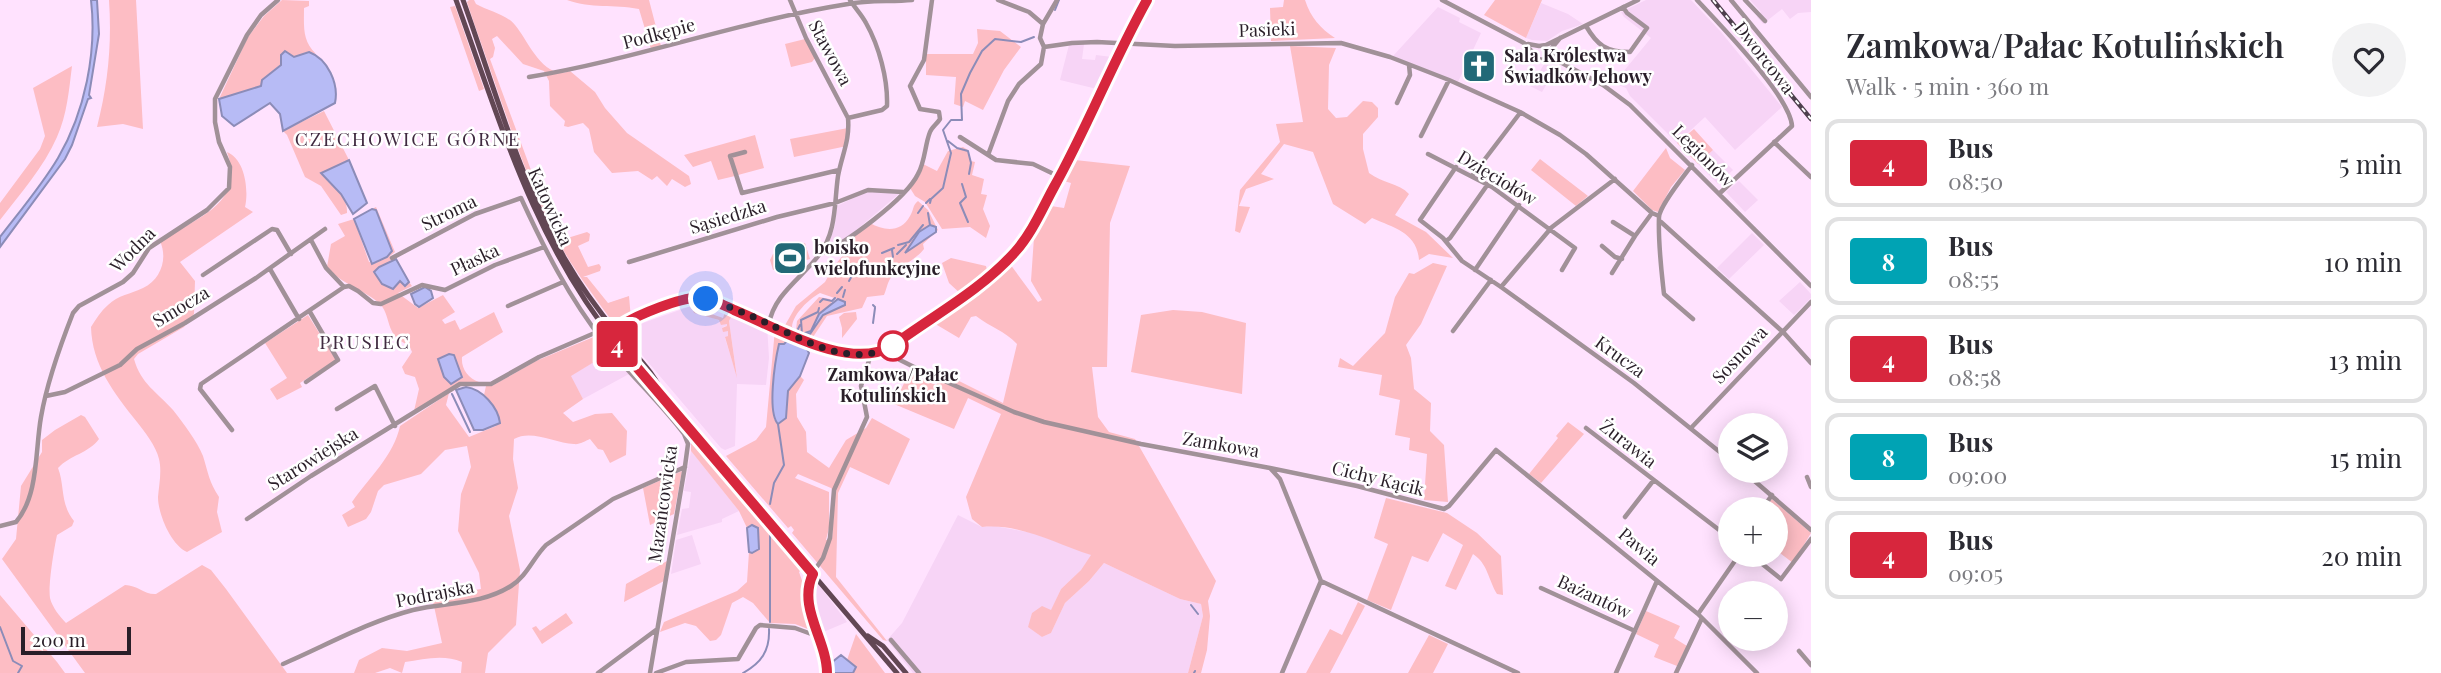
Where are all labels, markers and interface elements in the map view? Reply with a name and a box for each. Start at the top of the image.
street label: Podkępie [620,12,698,54]
street label: Stawowa [804,15,858,90]
street label: Pasieki [1238,16,1296,42]
street label: Dworcowa [1729,16,1801,98]
text: Zamkowa/Pałac Kotulińskich [1846,22,2284,66]
button: heart [2332,23,2406,97]
place label: Sala Królestwa Świadków Jehowy [1504,43,1653,88]
church icon: Sala Królestwa Świadków Jehowy [1460,47,1498,85]
text: Walk · 5 min · 360 m [1846,70,2049,101]
street label: Legionów [1667,119,1740,192]
district label: CZECHOWICE GÓRNE [295,125,521,151]
text: Bus [1948,130,1993,165]
street label: Dzięciołów [1454,144,1542,210]
text: 5 min [2339,146,2402,181]
text: 4 [1882,147,1895,179]
street label: Katowicka [523,164,579,250]
text: 08:50 [1948,165,2003,196]
street label: Stroma [417,188,480,236]
street label: Sąsiedzka [687,193,769,239]
street label: Wodna [104,221,160,278]
text: Bus [1948,228,1993,263]
place label: boisko wielofunkcyjne [813,235,941,280]
street label: Płaska [446,237,503,281]
sports icon: boisko wielofunkcyjne [771,239,809,277]
text: 10 min [2324,244,2402,279]
text: 8 [1882,245,1895,277]
text: 08:55 [1948,263,1999,294]
street label: Smocza [148,280,213,332]
your location [688,281,723,316]
street label: Sosnowa [1706,320,1772,388]
line badge: 4 [594,321,640,367]
text: Bus [1948,326,1993,361]
district label: PRUSIEC [319,328,411,354]
text: 4 [611,328,623,360]
street label: Krucza [1591,330,1651,383]
marker: Zamkowa/Pałac Kotulińskich [878,331,908,361]
text: 13 min [2328,342,2402,377]
text: 4 [1882,343,1895,375]
text: 08:58 [1948,361,2001,392]
place label: Zamkowa/Pałac Kotulińskich [828,362,959,407]
street label: Żurawia [1595,413,1662,473]
map controls [1718,413,1788,651]
button: layers [1718,413,1788,483]
street label: Starowiejska [263,421,362,495]
text: Bus [1948,424,1993,459]
street label: Zamkowa [1181,425,1261,463]
text: 15 min [2330,440,2402,475]
text: 8 [1882,441,1895,473]
street label: Mazańcowicka [642,444,682,564]
street label: Cichy Kącik [1329,455,1427,501]
text: 09:00 [1948,459,2007,490]
button: + [1718,497,1788,567]
street label: Pawia [1614,522,1666,571]
text: Bus [1948,522,1993,557]
text: 20 min [2321,538,2402,573]
text: 4 [1882,539,1895,571]
text: 09:05 [1948,557,2003,588]
street label: Bażantów [1554,569,1635,624]
street label: Podrajska [394,574,476,612]
button: − [1718,581,1788,651]
scale bar [21,624,131,656]
text: 200 m [32,626,86,652]

